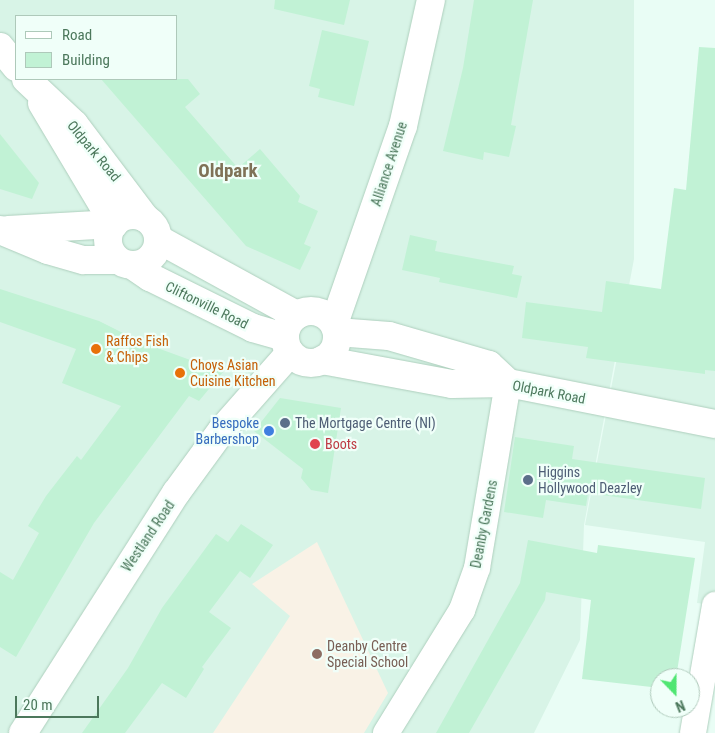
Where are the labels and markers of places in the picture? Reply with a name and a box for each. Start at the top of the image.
place label: Raffos Fish & Chips [106,333,169,366]
marker: Raffos Fish & Chips [90,343,102,355]
place label: Choys Asian Cuisine Kitchen [190,357,276,390]
marker: Choys Asian Cuisine Kitchen [174,367,186,379]
place label: Bespoke Barbershop [196,415,259,448]
place label: The Mortgage Centre (NI) [295,415,436,431]
marker: The Mortgage Centre (NI) [279,417,291,429]
marker: Bespoke Barbershop [263,425,275,437]
place label: Boots [325,436,357,452]
marker: Boots [309,438,321,450]
place label: Higgins Hollywood Deazley [538,464,642,497]
marker: Higgins Hollywood Deazley [522,474,534,486]
place label: Deanby Centre Special School [327,638,408,670]
marker: Deanby Centre Special School [311,648,323,660]

